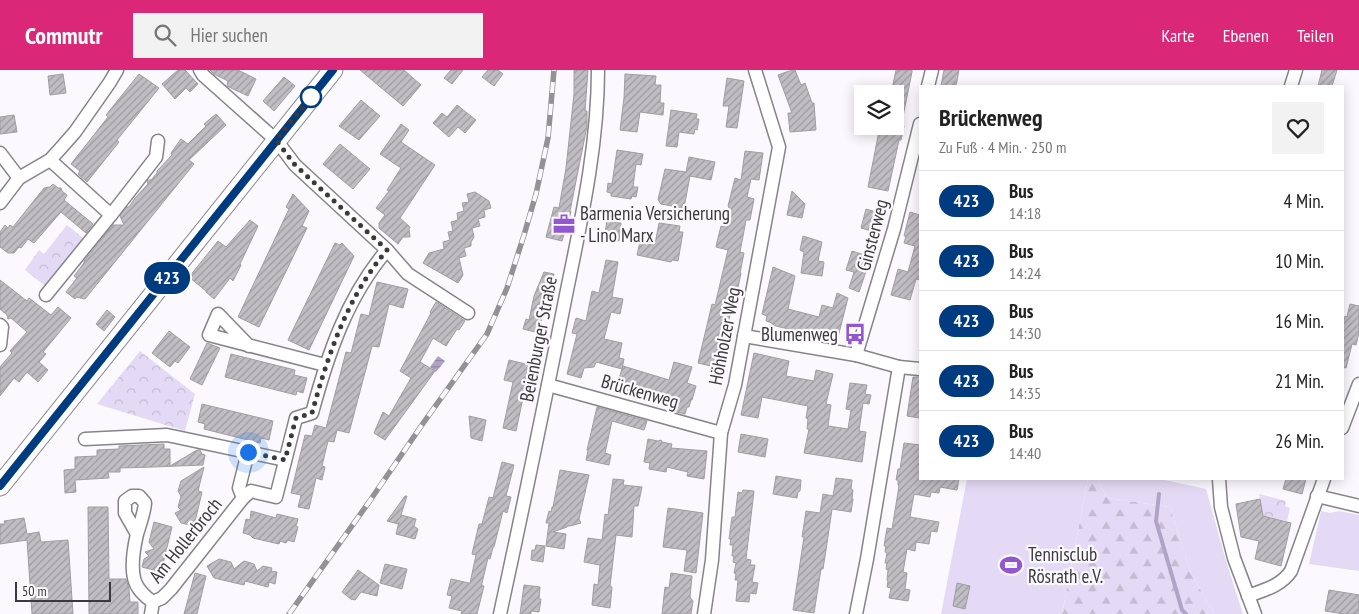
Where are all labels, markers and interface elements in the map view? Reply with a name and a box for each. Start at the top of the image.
search box [133,13,483,58]
text: Commutr [25,20,103,51]
icon: search [151,21,179,49]
text: Hier suchen [191,23,268,47]
text: Karte [1161,24,1195,47]
text: Ebenen [1223,24,1269,47]
text: Teilen [1297,24,1334,47]
map controls [854,85,904,135]
button: layers [854,85,904,135]
unlabelled marker [300,86,322,108]
text: Brückenweg [939,102,1043,133]
button: heart [1272,102,1324,154]
text: Zu Fuß · 4 Min. · 250 m [939,137,1066,157]
text: Bus [1009,179,1033,203]
text: 423 [954,189,979,212]
text: 4 Min. [1283,189,1324,213]
street label: Ginsterweg [851,196,893,274]
place label: Barmenia Versicherung - Lino Marx [580,201,730,247]
text: 14:18 [1009,203,1041,223]
office icon: Barmenia Versicherung - Lino Marx [551,211,577,237]
text: Bus [1009,239,1033,263]
text: 423 [954,249,979,272]
text: 10 Min. [1275,249,1324,273]
line badge: 423 [138,262,196,294]
text: 14:24 [1009,263,1041,283]
text: 423 [154,266,180,289]
street label: Beienburger Straße [514,274,562,404]
street label: Höhholzer Weg [703,285,745,387]
text: Bus [1009,299,1033,323]
text: 423 [954,309,979,332]
text: 16 Min. [1275,309,1324,333]
bus stop icon: Blumenweg [842,321,868,347]
place label: Blumenweg [761,322,838,346]
text: 14:30 [1009,323,1041,343]
text: Bus [1009,359,1033,383]
street label: Brückenweg [598,369,682,413]
text: 423 [954,369,979,392]
text: 21 Min. [1275,369,1324,393]
text: 14:35 [1009,383,1041,403]
text: Bus [1009,419,1033,443]
text: 423 [954,429,979,452]
text: 26 Min. [1275,429,1324,453]
your location [236,440,261,465]
text: 14:40 [1009,443,1041,463]
street label: Am Hollerbroch [143,493,227,587]
place label: Tennisclub Rösrath e.V. [1028,542,1103,588]
sports icon: Tennisclub Rösrath e.V. [998,552,1024,578]
scale bar [15,579,111,602]
text: 50 m [22,582,47,600]

